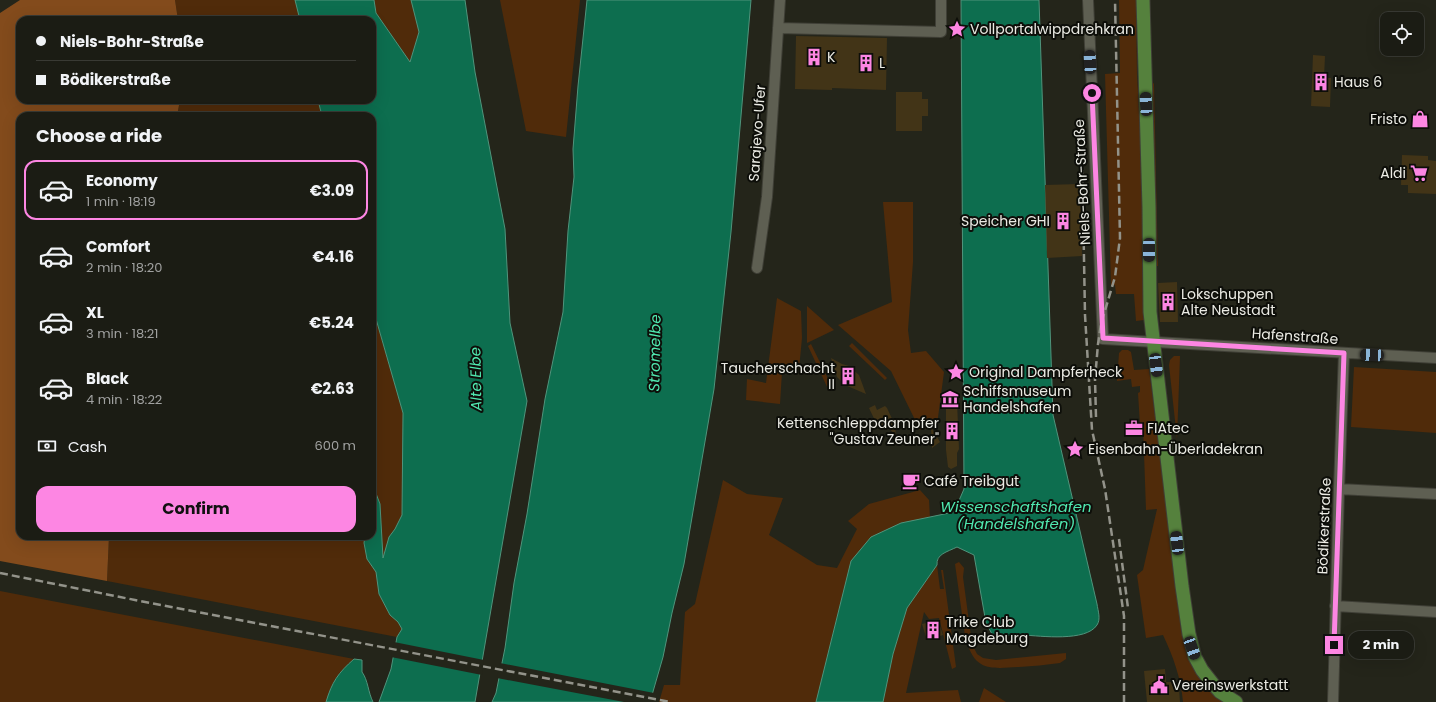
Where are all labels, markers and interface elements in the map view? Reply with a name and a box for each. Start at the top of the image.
map controls [1380,12,1424,56]
button: locate [1380,12,1424,56]
place icon: Vollportalwippdrehkran [947,19,967,39]
place label: Vollportalwippdrehkran [970,19,1134,39]
text: Niels-Bohr-Straße [60,31,204,52]
building icon: K [804,47,824,67]
place label: K [827,47,836,67]
car [1083,50,1097,74]
building icon: L [856,53,876,73]
place label: L [879,53,885,73]
text: Bödikerstraße [60,69,171,90]
building icon: Haus 6 [1311,72,1331,92]
place label: Haus 6 [1334,72,1382,92]
street label: Sarajevo-Ufer [744,84,770,182]
route start [1083,84,1101,102]
car [1139,92,1153,116]
place label: Fristo [1370,109,1407,129]
shop icon: Fristo [1410,109,1430,129]
street label: Niels-Bohr-Straße [1069,118,1095,245]
text: Choose a ride [36,123,162,148]
place label: Aldi [1380,163,1406,183]
supermarket icon: Aldi [1409,163,1429,183]
text: Economy [86,170,158,191]
icon: car [38,172,74,208]
text: €3.09 [310,180,354,201]
text: 1 min · 18:19 [86,192,156,211]
place label: Speicher GHI [961,211,1050,231]
building icon: Speicher GHI [1053,211,1073,231]
text: Comfort [86,236,150,257]
icon: car [38,238,74,274]
car [1143,238,1155,262]
text: €4.16 [312,246,354,267]
text: 2 min · 18:20 [86,258,162,277]
place label: Lokschuppen Alte Neustadt [1181,284,1275,320]
building icon: Lokschuppen Alte Neustadt [1158,292,1178,312]
text: XL [86,302,104,323]
icon: car [38,304,74,340]
text: €5.24 [309,312,354,333]
water label: Stromelbe [643,314,666,392]
street label: Hafenstraße [1251,323,1339,349]
text: 3 min · 18:21 [86,324,159,343]
water label: Alte Elbe [464,347,487,412]
car [1360,348,1384,362]
car [1149,352,1163,378]
place label: Taucherschacht II [721,358,835,394]
place icon: Original Dampferheck [946,362,966,382]
place label: Original Dampferheck [969,362,1123,382]
building icon: Taucherschacht II [838,366,858,386]
text: Black [86,368,129,389]
icon: car [38,370,74,406]
text: €2.63 [311,378,354,399]
place label: Schiffsmuseum Handelshafen [963,381,1071,417]
museum icon: Schiffsmuseum Handelshafen [940,389,960,409]
text: 4 min · 18:22 [86,390,162,409]
place label: Kettenschleppdampfer "Gustav Zeuner" [777,413,939,449]
office icon: FIAtec [1124,418,1144,438]
place label: FIAtec [1147,418,1189,438]
building icon: Kettenschleppdampfer "Gustav Zeuner" [942,421,962,441]
icon: cash [36,435,58,457]
text: Cash [68,436,107,457]
text: 600 m [315,436,356,455]
place icon: Eisenbahn-Überladekran [1065,439,1085,459]
place label: Eisenbahn-Überladekran [1088,439,1263,459]
cafe icon: Café Treibgut [901,471,921,491]
place label: Café Treibgut [924,471,1019,491]
street label: Bödikerstraße [1312,477,1336,575]
button: Confirm [36,486,356,532]
water label: Wissenschaftshafen (Handelshafen) [940,496,1092,534]
car [1170,530,1184,556]
place label: Trike Club Magdeburg [946,612,1028,648]
building icon: Trike Club Magdeburg [923,620,943,640]
callout: 2 min [1348,631,1414,659]
car [1182,635,1202,661]
text: 2 min [1363,635,1399,654]
route end [1325,636,1343,654]
public building icon: Vereinswerkstatt [1149,675,1169,695]
place label: Vereinswerkstatt [1172,675,1288,695]

